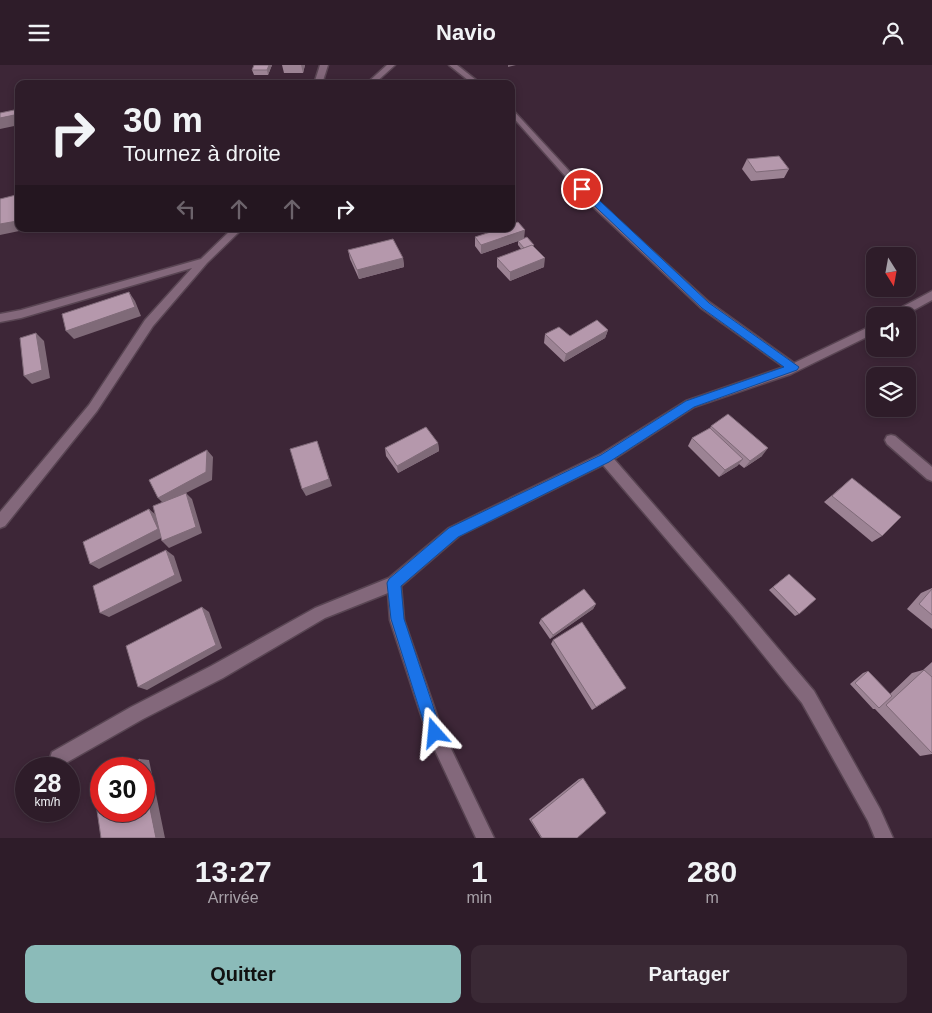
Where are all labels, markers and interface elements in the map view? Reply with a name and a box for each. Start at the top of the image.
icon: menu [25,19,53,47]
icon: person [879,19,907,47]
text: Navio [436,20,496,45]
icon: right [40,100,105,165]
text: 30 m [123,100,203,139]
text: Tournez à droite [123,141,281,166]
pin [561,168,603,210]
icon: arrive [568,175,596,203]
icon: left [172,195,200,223]
icon: ahead [225,195,253,223]
icon: ahead [278,195,306,223]
icon: right [331,195,359,223]
north arrow [866,247,916,297]
map controls [866,247,916,417]
button: sound [866,307,916,357]
button: layers [866,367,916,417]
position arrow [408,706,460,758]
speed limit sign: 30 [90,757,155,822]
text: 28 [34,769,61,797]
text: km/h [34,795,61,809]
text: 13:27 [195,855,272,888]
text: 1 [471,855,488,888]
text: 280 [687,855,737,888]
text: Arrivée [208,889,259,906]
text: min [466,889,492,906]
text: m [705,889,719,906]
button: Quitter [25,945,461,1003]
button: Partager [471,945,907,1003]

